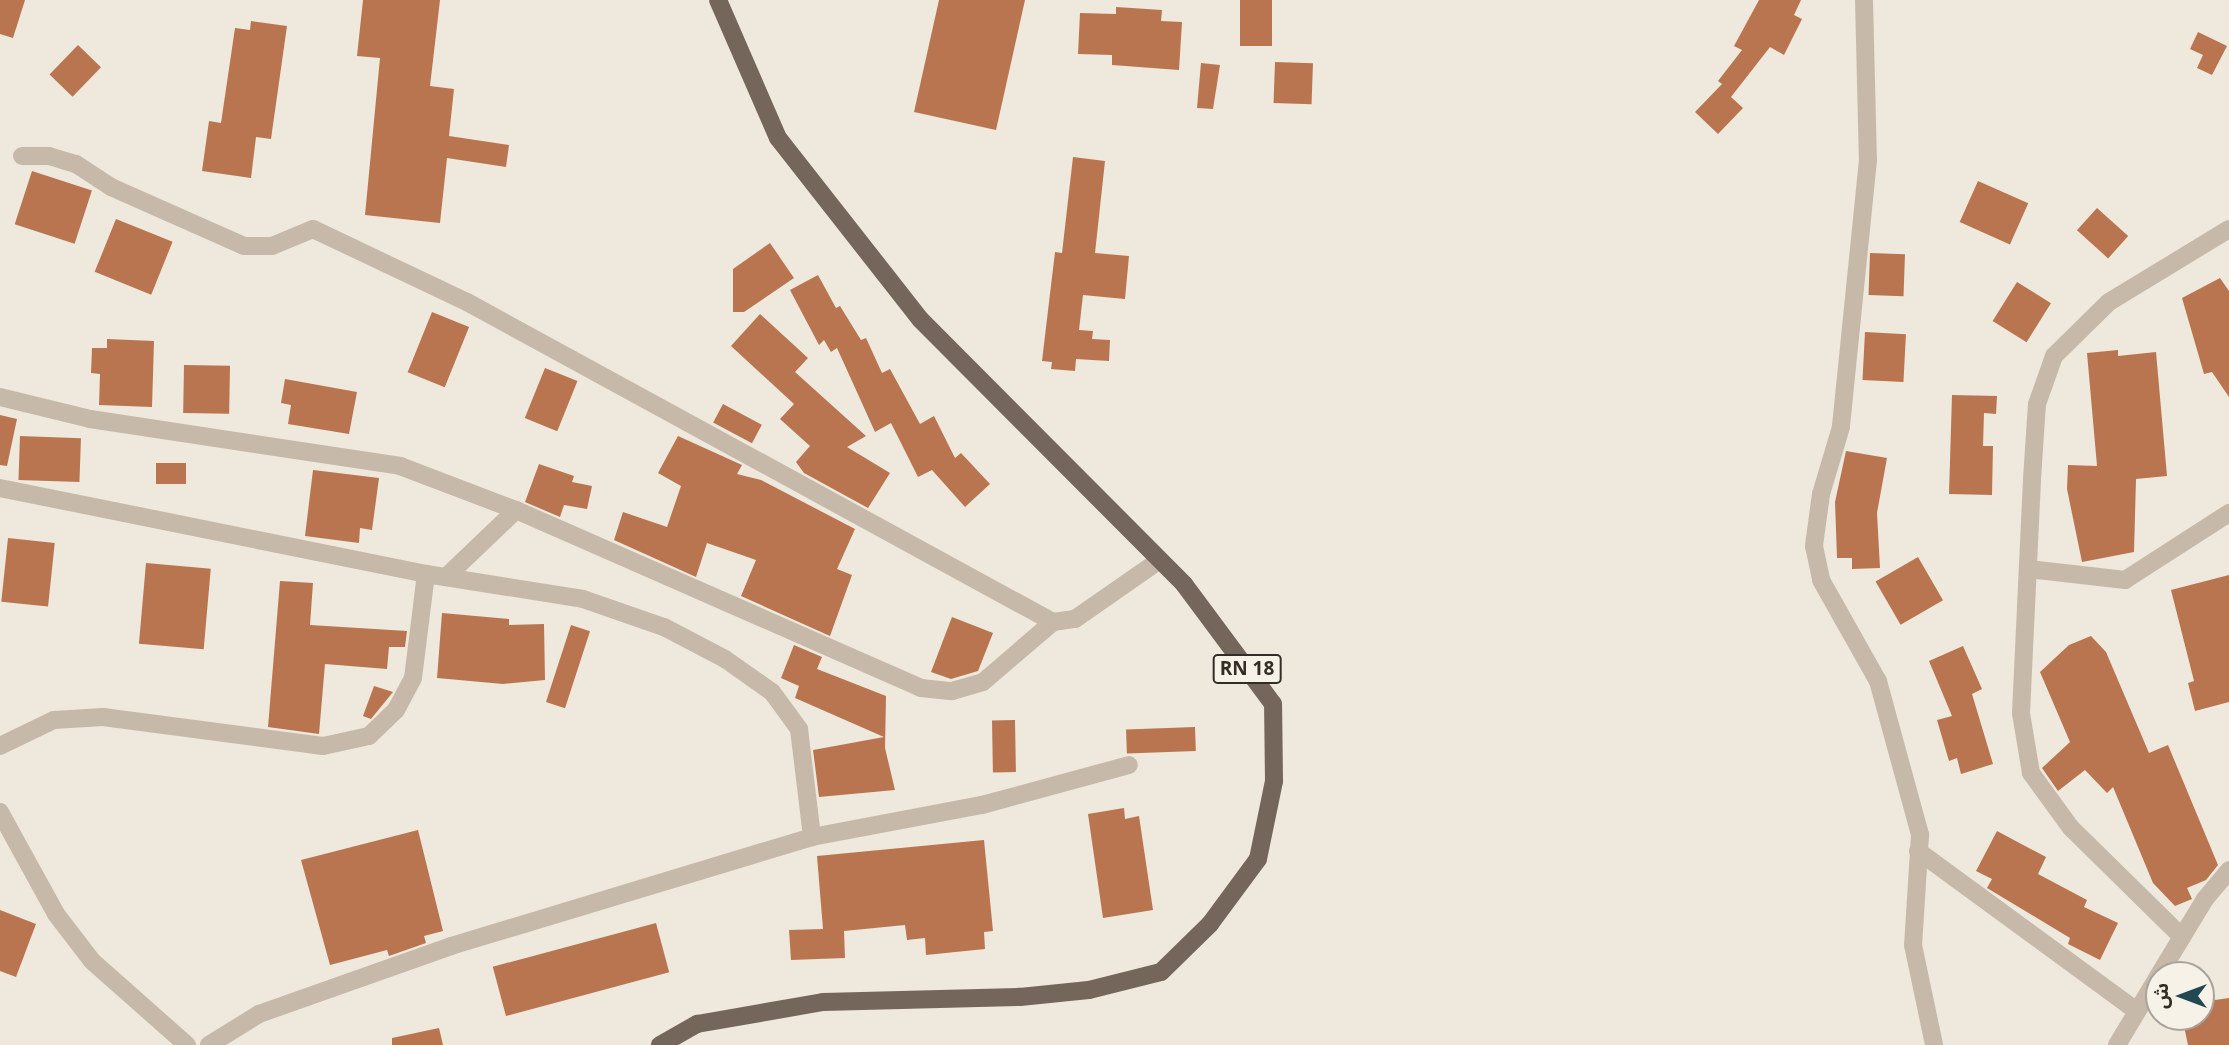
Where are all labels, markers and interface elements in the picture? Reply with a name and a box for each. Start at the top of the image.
road number: RN 18 [1212,654,1282,684]
north arrow [2145,961,2215,1031]
text: ش [2148,983,2174,1009]

